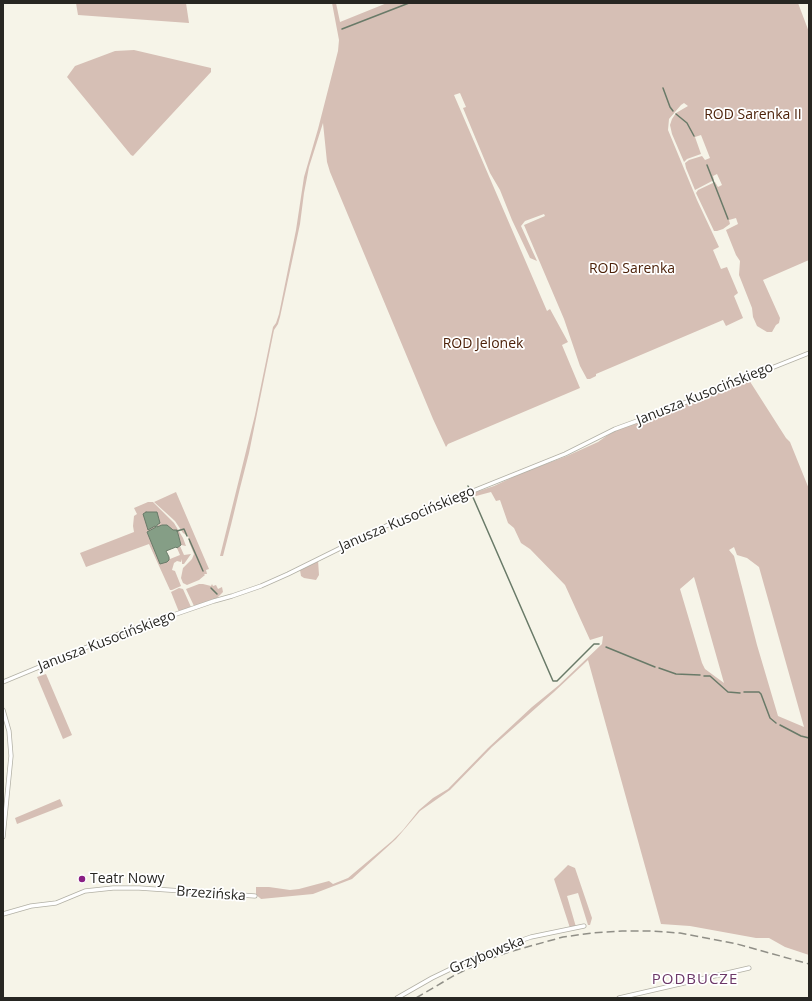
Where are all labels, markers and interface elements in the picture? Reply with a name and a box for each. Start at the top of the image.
park label: ROD Sarenka II [704,107,802,123]
park label: ROD Sarenka [589,261,675,277]
park label: ROD Jelonek [443,336,523,352]
street label: Janusza Kusocińskiego [634,359,776,429]
street label: Janusza Kusocińskiego [337,483,477,555]
street label: Janusza Kusocińskiego [36,607,178,675]
place label: Teatr Nowy [90,871,165,887]
marker: Teatr Nowy [77,874,87,884]
street label: Brzezińska [176,883,246,905]
street label: Grzybowska [447,932,527,978]
district label: PODBUCZE [652,971,738,989]

